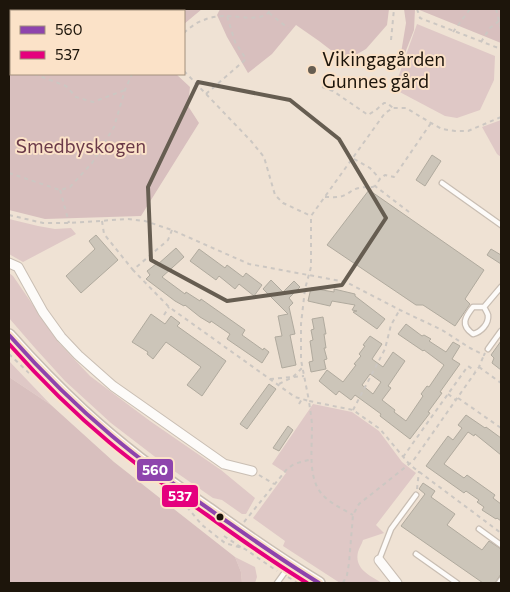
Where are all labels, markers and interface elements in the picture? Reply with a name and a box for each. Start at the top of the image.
legend [10,10,185,75]
text: 560 [55,20,83,38]
text: 537 [55,45,80,63]
place label: Vikingagården Gunnes gård [322,47,445,92]
marker: Vikingagården Gunnes gård [306,64,318,76]
park label: Smedbyskogen [16,134,146,157]
line badge: 560 [136,458,174,482]
text: 560 [142,461,168,478]
line badge: 537 [161,484,199,508]
text: 537 [168,487,192,504]
unlabelled marker [215,512,225,522]

